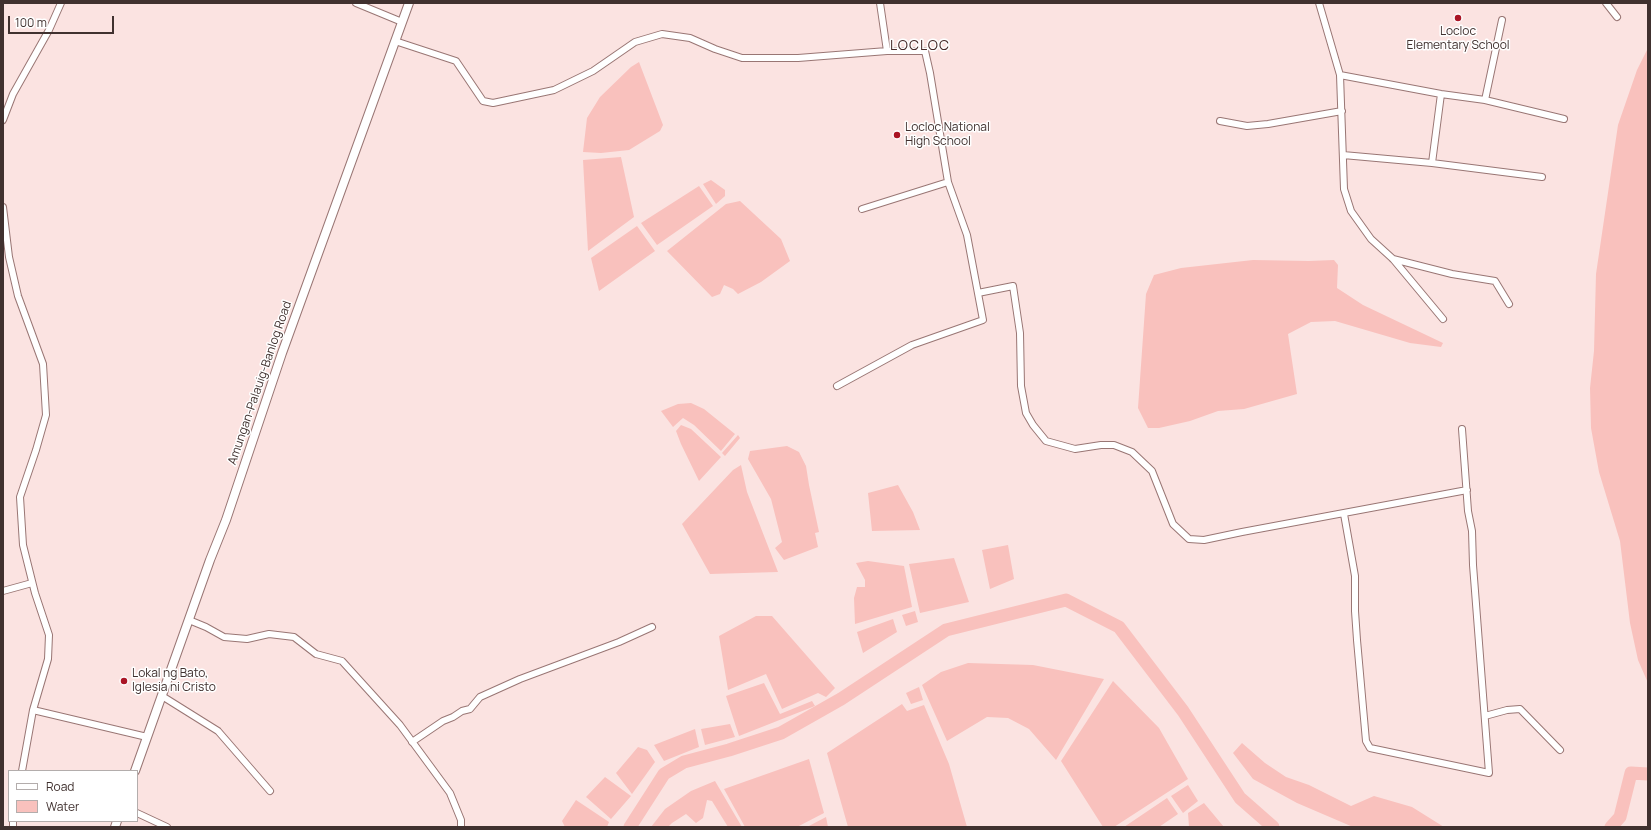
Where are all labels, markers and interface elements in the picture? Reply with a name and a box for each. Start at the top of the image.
scale bar [10,8,116,34]
marker: Locloc Elementary School [1453,13,1463,23]
text: 100 m [15,14,47,31]
place label: Locloc Elementary School [1406,25,1510,53]
district label: LOCLOC [890,38,950,54]
place label: Locloc National High School [905,121,990,149]
marker: Locloc National High School [892,130,902,140]
street label: Amungan-Palauig-Banlog Road [225,299,295,467]
place label: Lokal ng Bato, Iglesia ni Cristo [132,667,216,695]
marker: Lokal ng Bato, Iglesia ni Cristo [119,676,129,686]
legend [8,770,138,822]
text: Road [46,778,74,795]
text: Water [46,798,79,815]

